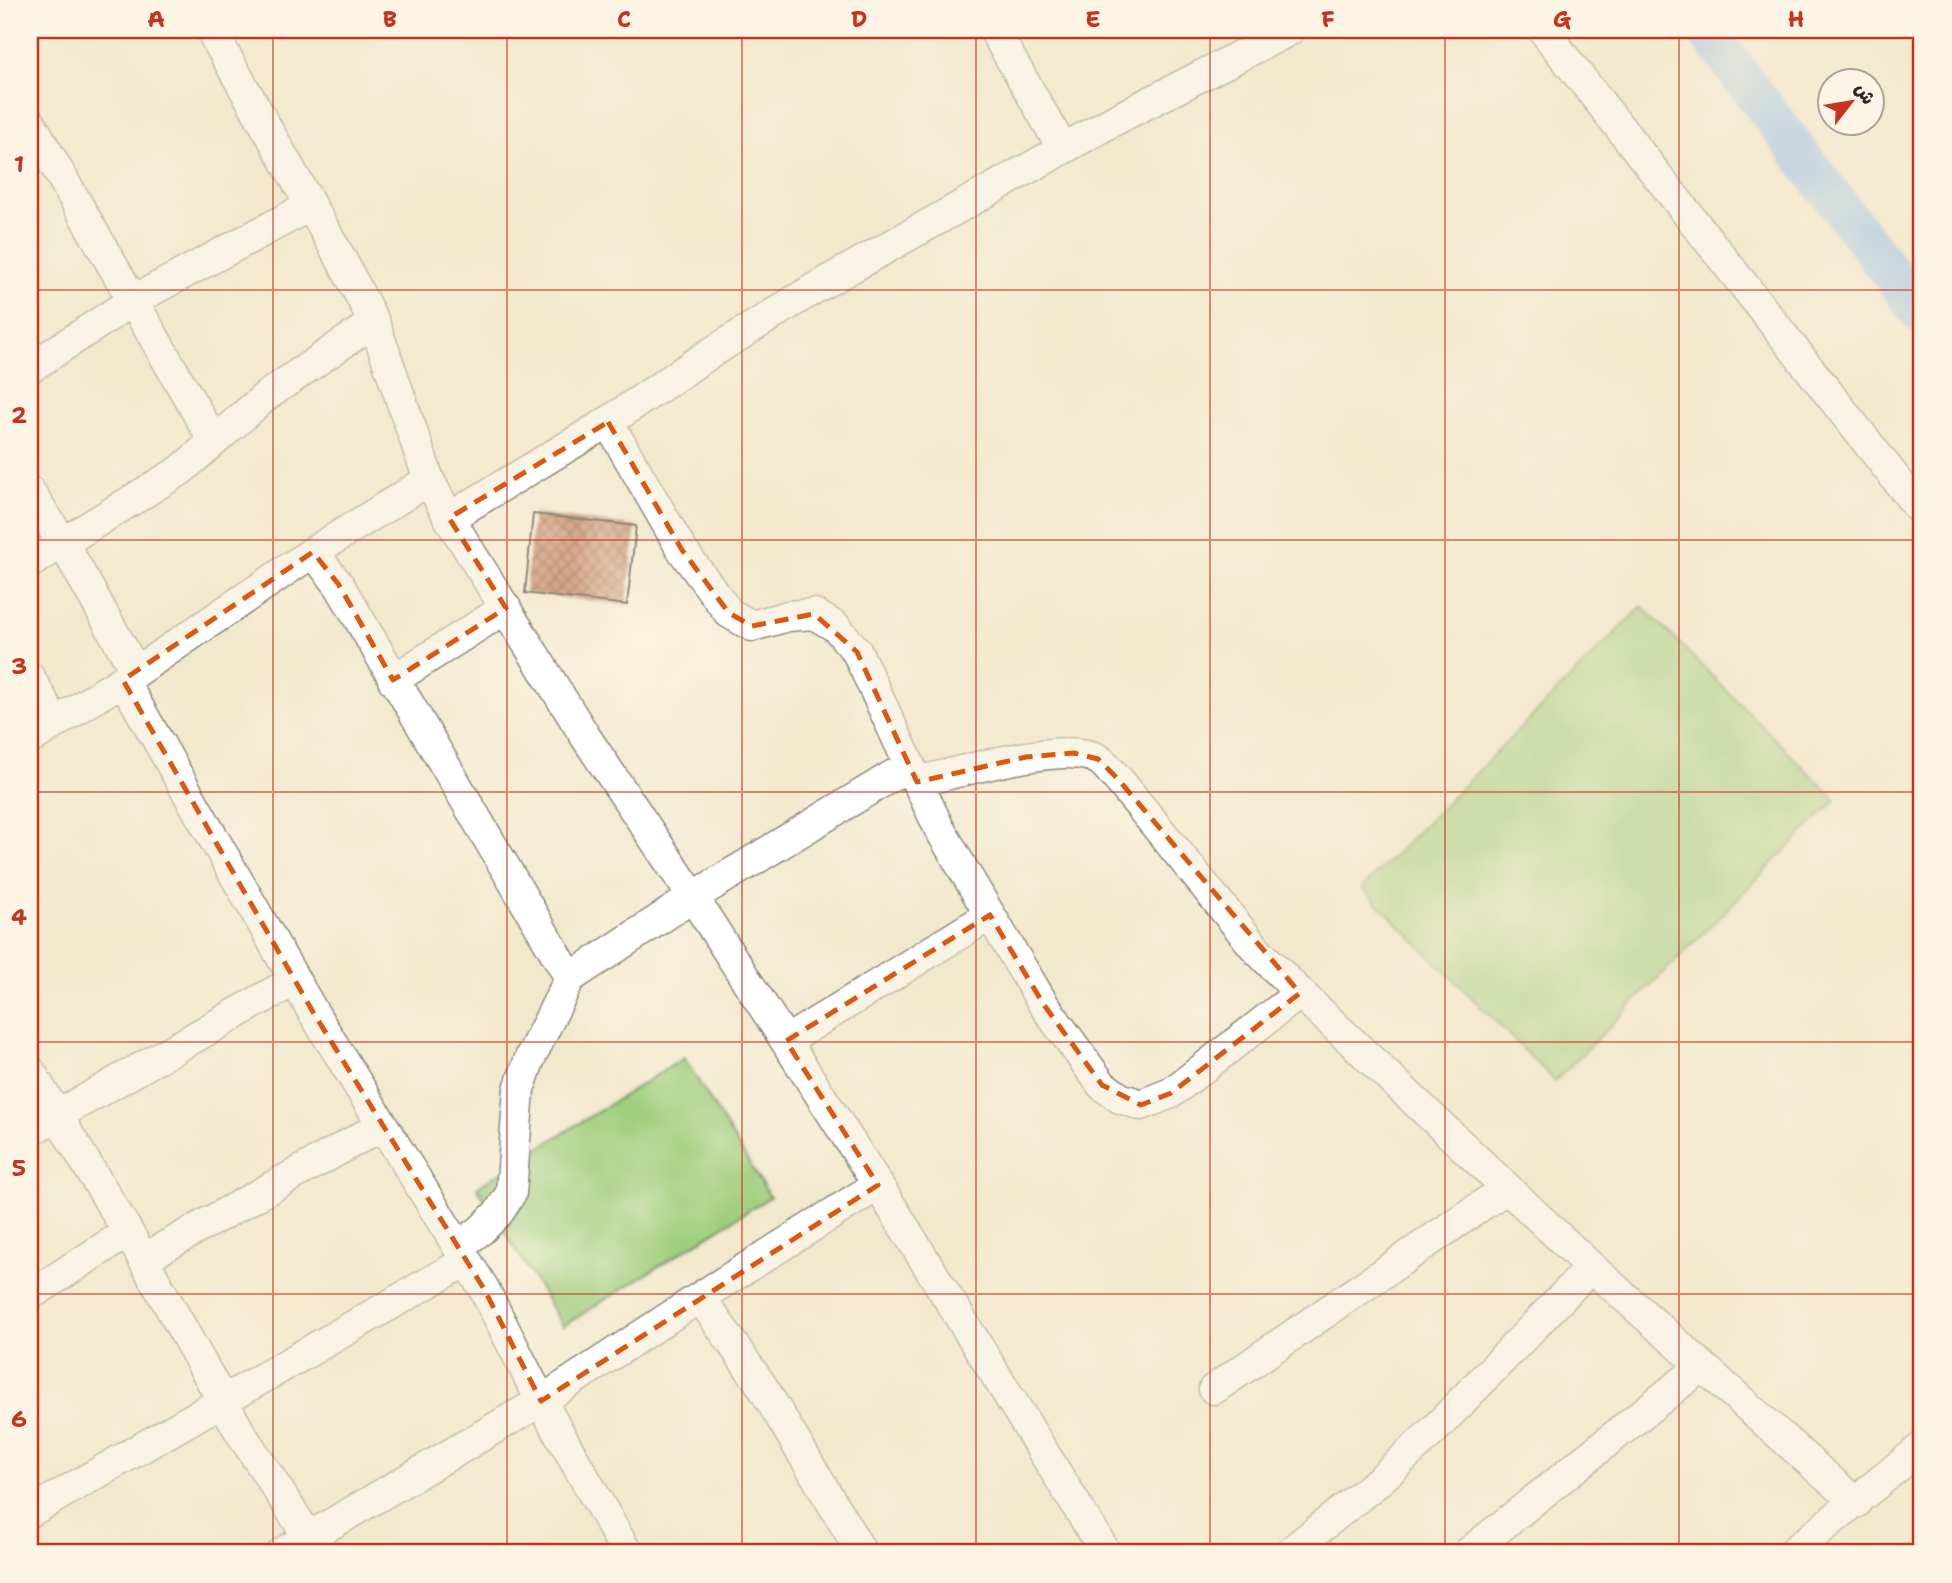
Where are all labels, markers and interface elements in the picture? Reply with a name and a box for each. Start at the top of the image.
text: A [147,4,165,34]
text: B [383,4,397,34]
text: C [617,4,631,34]
text: D [851,4,867,34]
text: E [1085,4,1101,34]
text: F [1321,4,1335,34]
text: G [1553,4,1572,34]
text: H [1788,4,1804,34]
north arrow [1815,66,1885,136]
text: ش [1849,78,1881,109]
text: 1 [14,149,24,179]
text: 2 [11,400,27,430]
text: 3 [11,651,27,681]
text: 4 [11,902,27,932]
text: 5 [12,1153,26,1183]
text: 6 [11,1404,27,1434]

